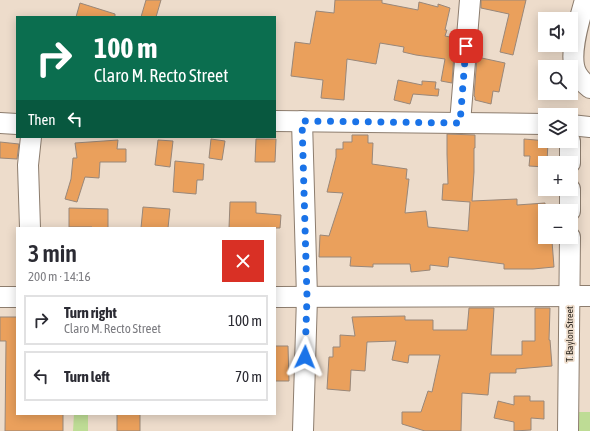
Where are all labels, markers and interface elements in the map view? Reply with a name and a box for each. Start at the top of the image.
map controls [538,12,578,244]
button: sound [538,12,578,52]
pin [449,29,483,63]
icon: right [28,32,80,84]
text: 100 m [94,32,157,64]
icon: arrive [455,35,477,57]
button: search [538,60,578,100]
text: Claro M. Recto Street [94,65,228,86]
icon: left [64,108,86,130]
button: layers [538,108,578,148]
text: Then [28,111,56,128]
button: + [538,156,578,196]
button: − [538,204,578,244]
text: 3 min [28,240,77,267]
button: close [222,240,264,282]
text: 200 m · 14:16 [28,269,91,284]
text: Turn right [64,304,117,321]
street label: T. Baylon Street [564,306,575,362]
icon: right [30,309,52,331]
text: 100 m [228,312,262,329]
text: Claro M. Recto Street [64,321,161,336]
position arrow [284,336,326,378]
icon: left [30,365,52,387]
text: Turn left [64,368,110,385]
text: 70 m [235,368,262,385]

